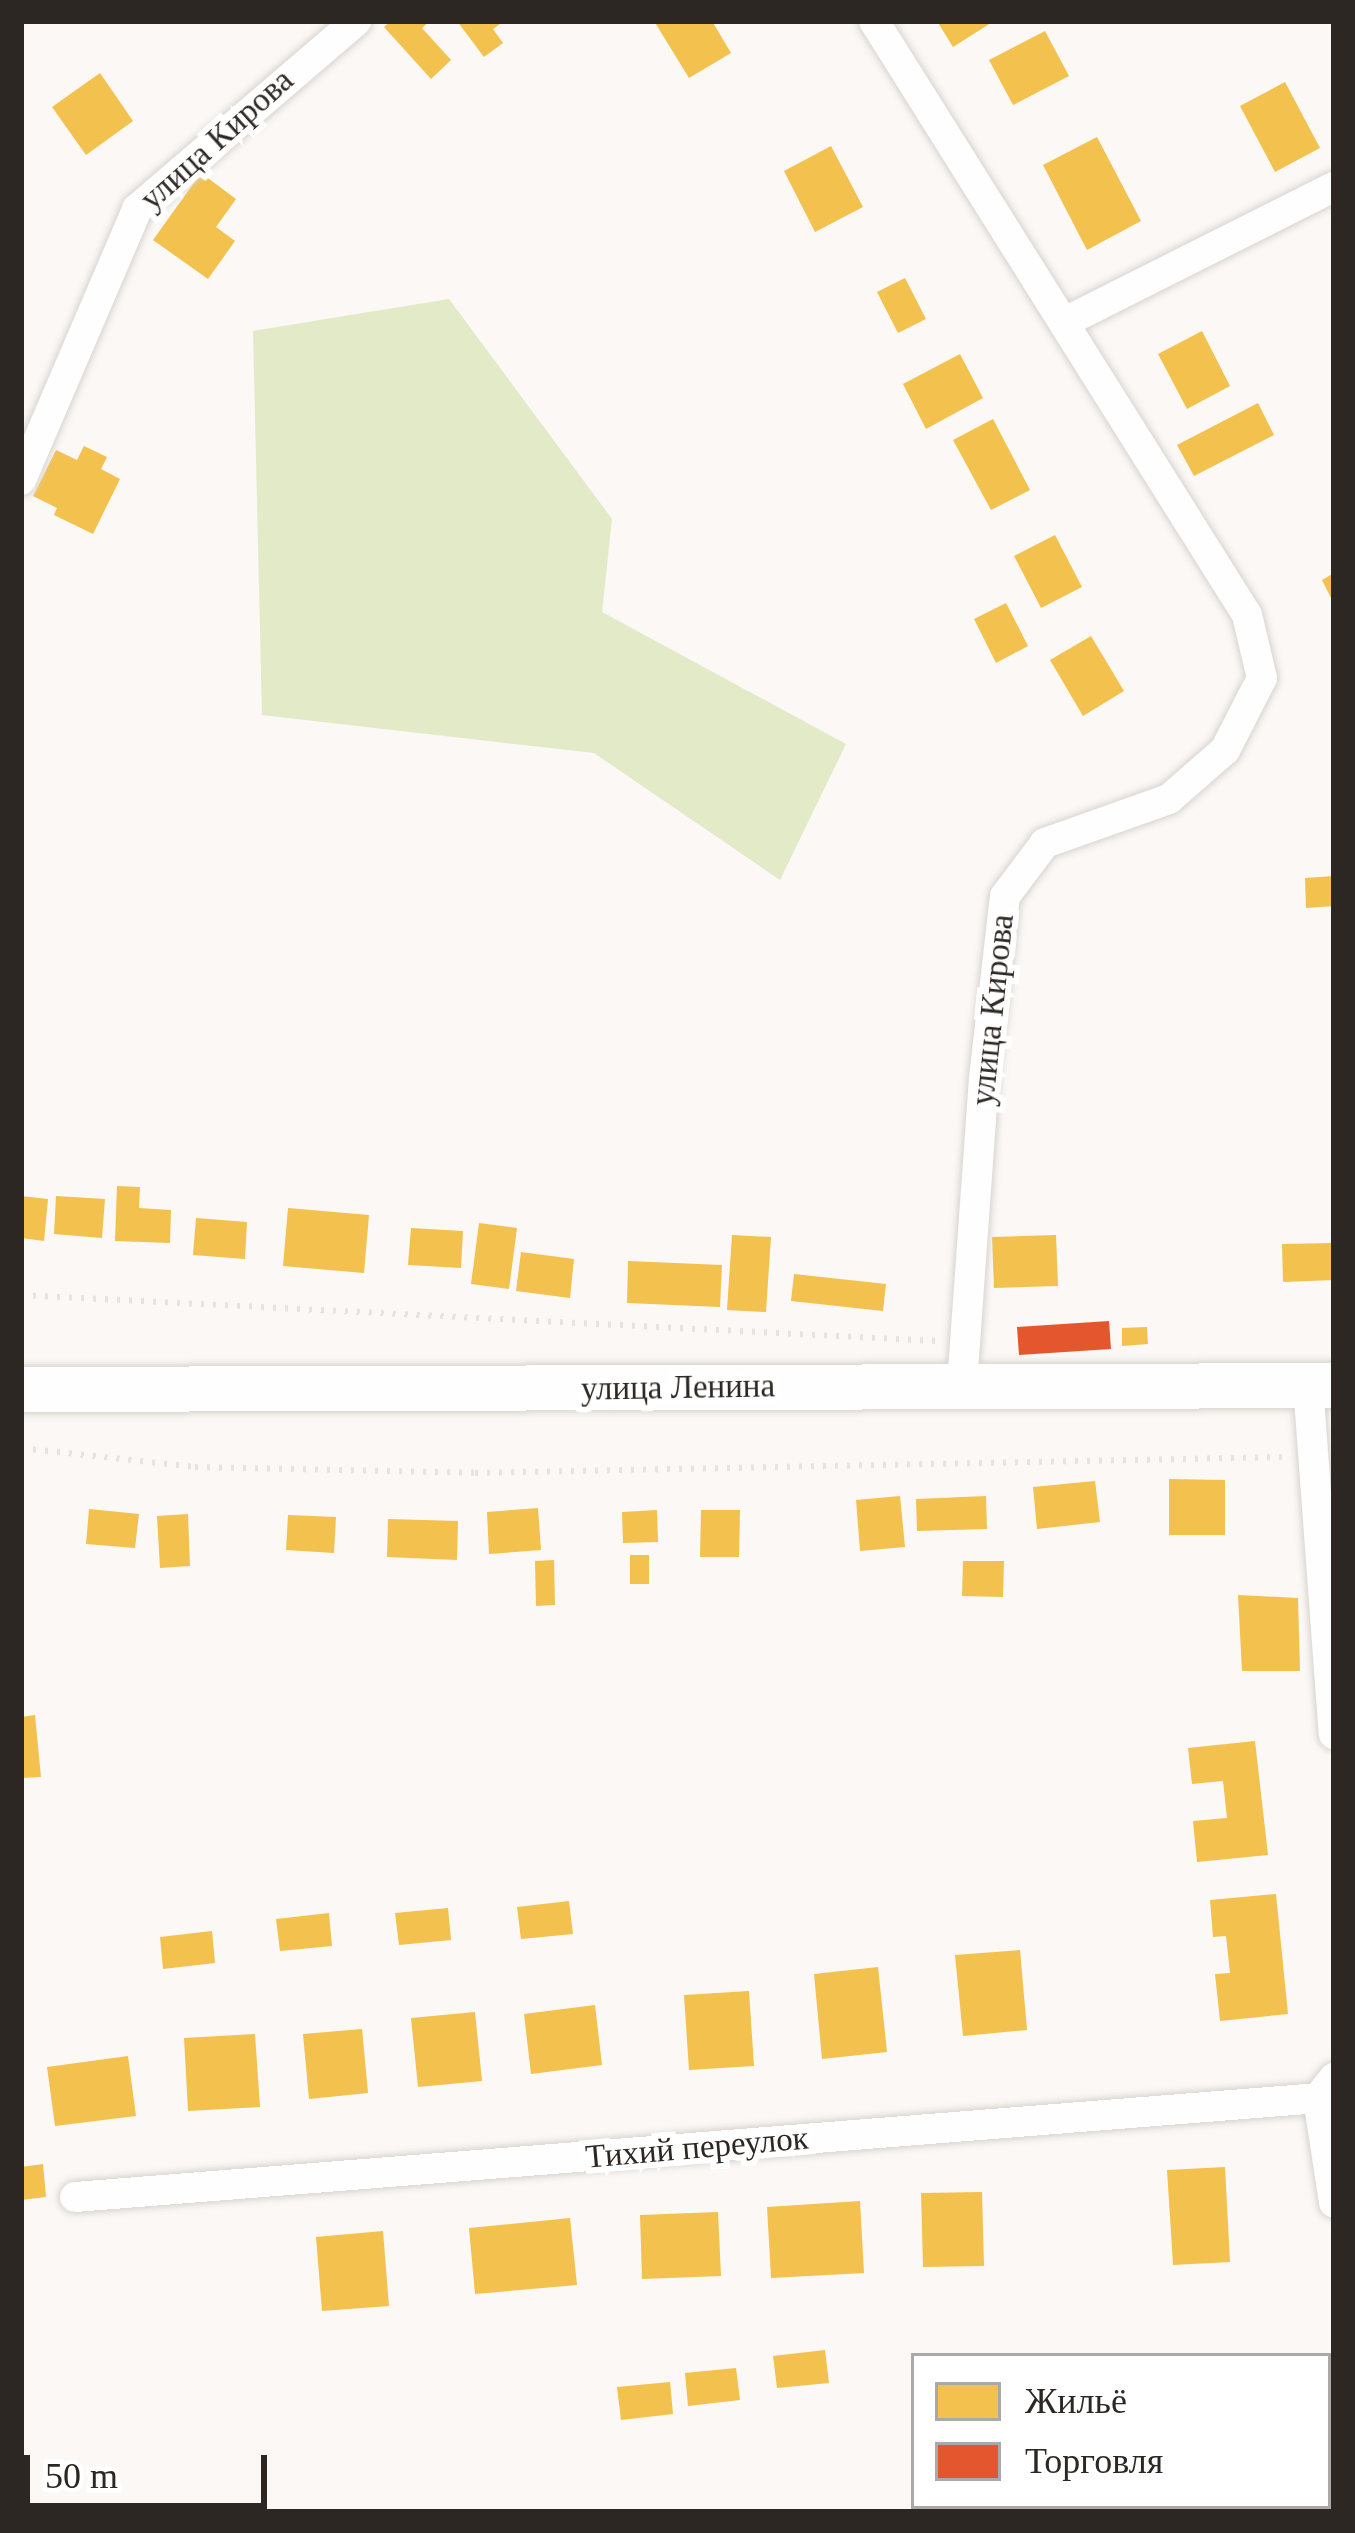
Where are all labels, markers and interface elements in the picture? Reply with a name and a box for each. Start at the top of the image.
street label: улица Кирова [132,61,302,219]
street label: улица Кирова [963,912,1023,1108]
street label: улица Ленина [581,1367,775,1409]
street label: Тихий переулок [584,2119,810,2177]
legend [911,2353,1331,2509]
text: Жильё [1025,2381,1127,2421]
scale bar [30,2431,273,2505]
text: Торговля [1025,2441,1163,2481]
text: 50 m [45,2456,118,2496]

